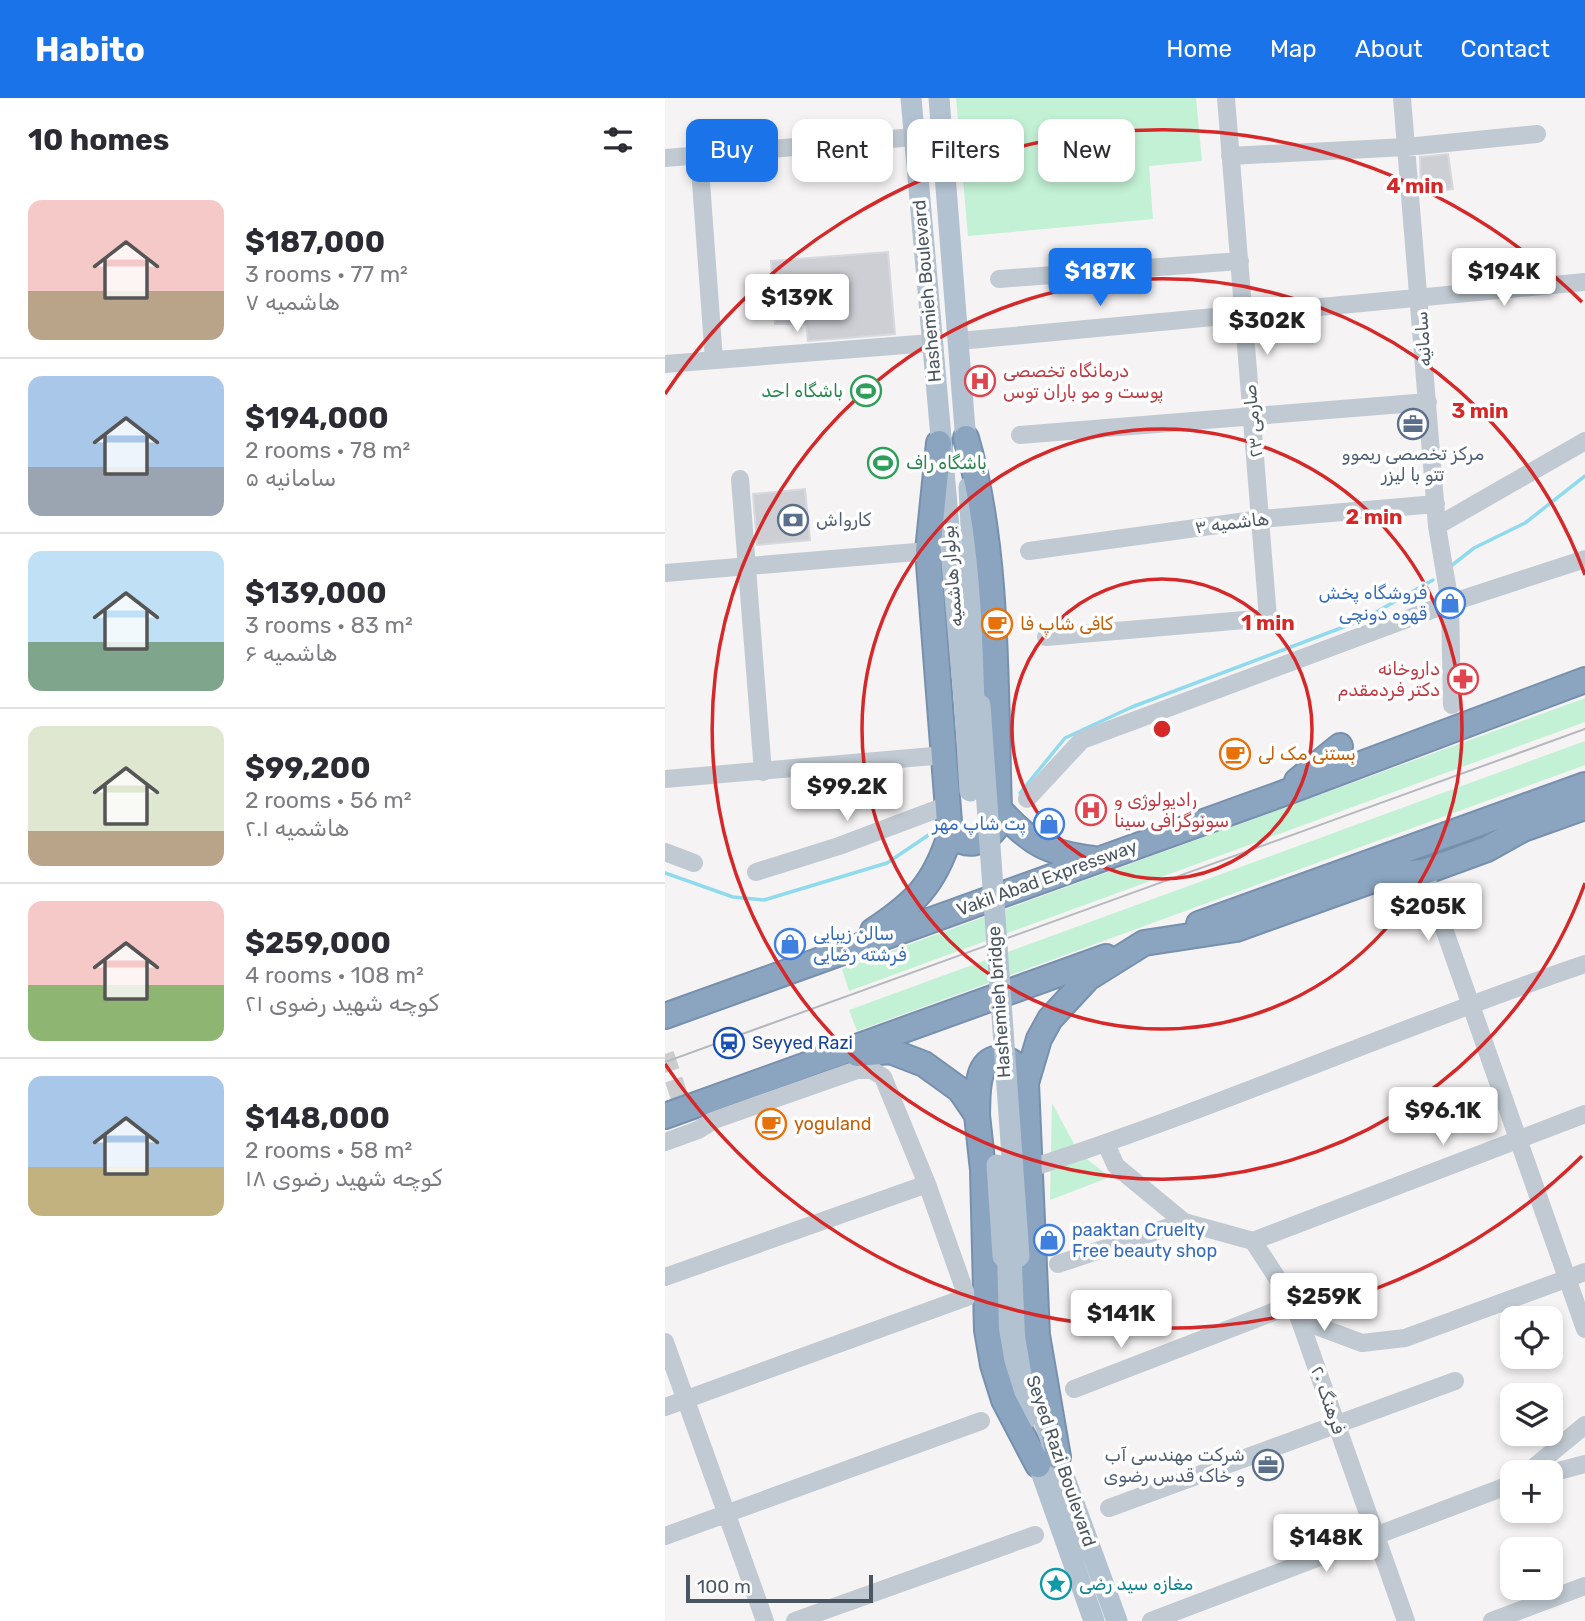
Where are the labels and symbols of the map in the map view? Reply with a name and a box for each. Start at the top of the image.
text: 4 min [1386,173,1444,198]
street label: Hashemieh Boulevard [908,199,946,383]
pin: $187K [1051,248,1149,308]
pin: $194K [1455,248,1553,308]
pin: $139K [748,274,846,334]
pin: $302K [1218,298,1316,357]
street label: سامانیه [1410,310,1436,368]
place label: درمانگاه تخصصی پوست و مو باران توس [1003,360,1164,404]
hospital icon: درمانگاه تخصصی پوست و مو باران توس [963,364,997,398]
sports icon: باشگاه احد [849,374,883,408]
place label: باشگاه احد [761,380,843,402]
street label: صارمی ۲۳ [1239,383,1267,459]
text: 3 min [1451,398,1509,423]
office icon: مرکز تخصصی ریموو تتو با لیزر [1396,407,1430,441]
place label: مرکز تخصصی ریموو تتو با لیزر [1342,443,1484,486]
sports icon: باشگاه راف [866,446,900,480]
place label: باشگاه راف [906,452,987,474]
bank icon: کارواش [776,503,810,537]
text: 2 min [1346,504,1402,529]
street label: هاشمیه ۳ [1194,508,1270,538]
place label: کارواش [816,509,871,531]
street label: بولوار هاشمیه [937,524,967,628]
place label: فروشگاه پخش قهوه دونچی [1319,582,1427,625]
shop icon: فروشگاه پخش قهوه دونچی [1433,586,1467,620]
cafe icon: کافی شاپ فا [980,607,1014,641]
text: 1 min [1241,610,1295,635]
place label: کافی شاپ فا [1020,613,1113,636]
place label: داروخانه دكتر فردمقدم [1338,658,1440,701]
pharmacy icon: داروخانه دكتر فردمقدم [1446,662,1480,696]
centre of rings [1150,717,1174,741]
cafe icon: بستنی مک لی [1218,737,1252,771]
place label: بستنی مک لی [1258,743,1356,765]
pin: $99.2K [790,764,904,823]
place label: رادیولوژی و سونوگرافی سینا [1114,789,1229,832]
hospital icon: رادیولوژی و سونوگرافی سینا [1074,793,1108,827]
shop icon: پت شاپ مهر [1032,807,1066,841]
place label: پت شاپ مهر [931,813,1026,836]
street label: Vakil Abad Expressway [954,835,1140,921]
pin: $205K [1379,884,1477,943]
place label: سالن زیبایی فرشته رضایی [813,923,907,966]
street label: Hashemieh bridge [983,925,1015,1079]
shop icon: سالن زیبایی فرشته رضایی [773,927,807,961]
station icon: Seyyed Razi [712,1026,746,1060]
place label: Seyyed Razi [752,1032,853,1054]
pin: $96.1K [1386,1088,1500,1147]
cafe icon: yoguland [754,1107,788,1141]
place label: yoguland [794,1113,871,1135]
place label: paaktan Cruelty Free beauty shop [1072,1219,1217,1262]
shop icon: paaktan Cruelty Free beauty shop [1032,1223,1066,1257]
pin: $259K [1275,1274,1373,1333]
pin: $141K [1072,1290,1170,1350]
street label: فرهنگ ۲۰ [1306,1363,1350,1437]
street label: Seyed Razi Boulevard [1021,1372,1101,1550]
place label: شرکت مهندسی آب و خاک قدس رضوی [1104,1444,1245,1487]
office icon: شرکت مهندسی آب و خاک قدس رضوی [1251,1448,1285,1482]
pin: $148K [1277,1514,1375,1574]
place icon: مغازه سید رضی [1039,1567,1073,1601]
scale bar [686,1572,873,1604]
place label: مغازه سید رضی [1079,1573,1193,1595]

